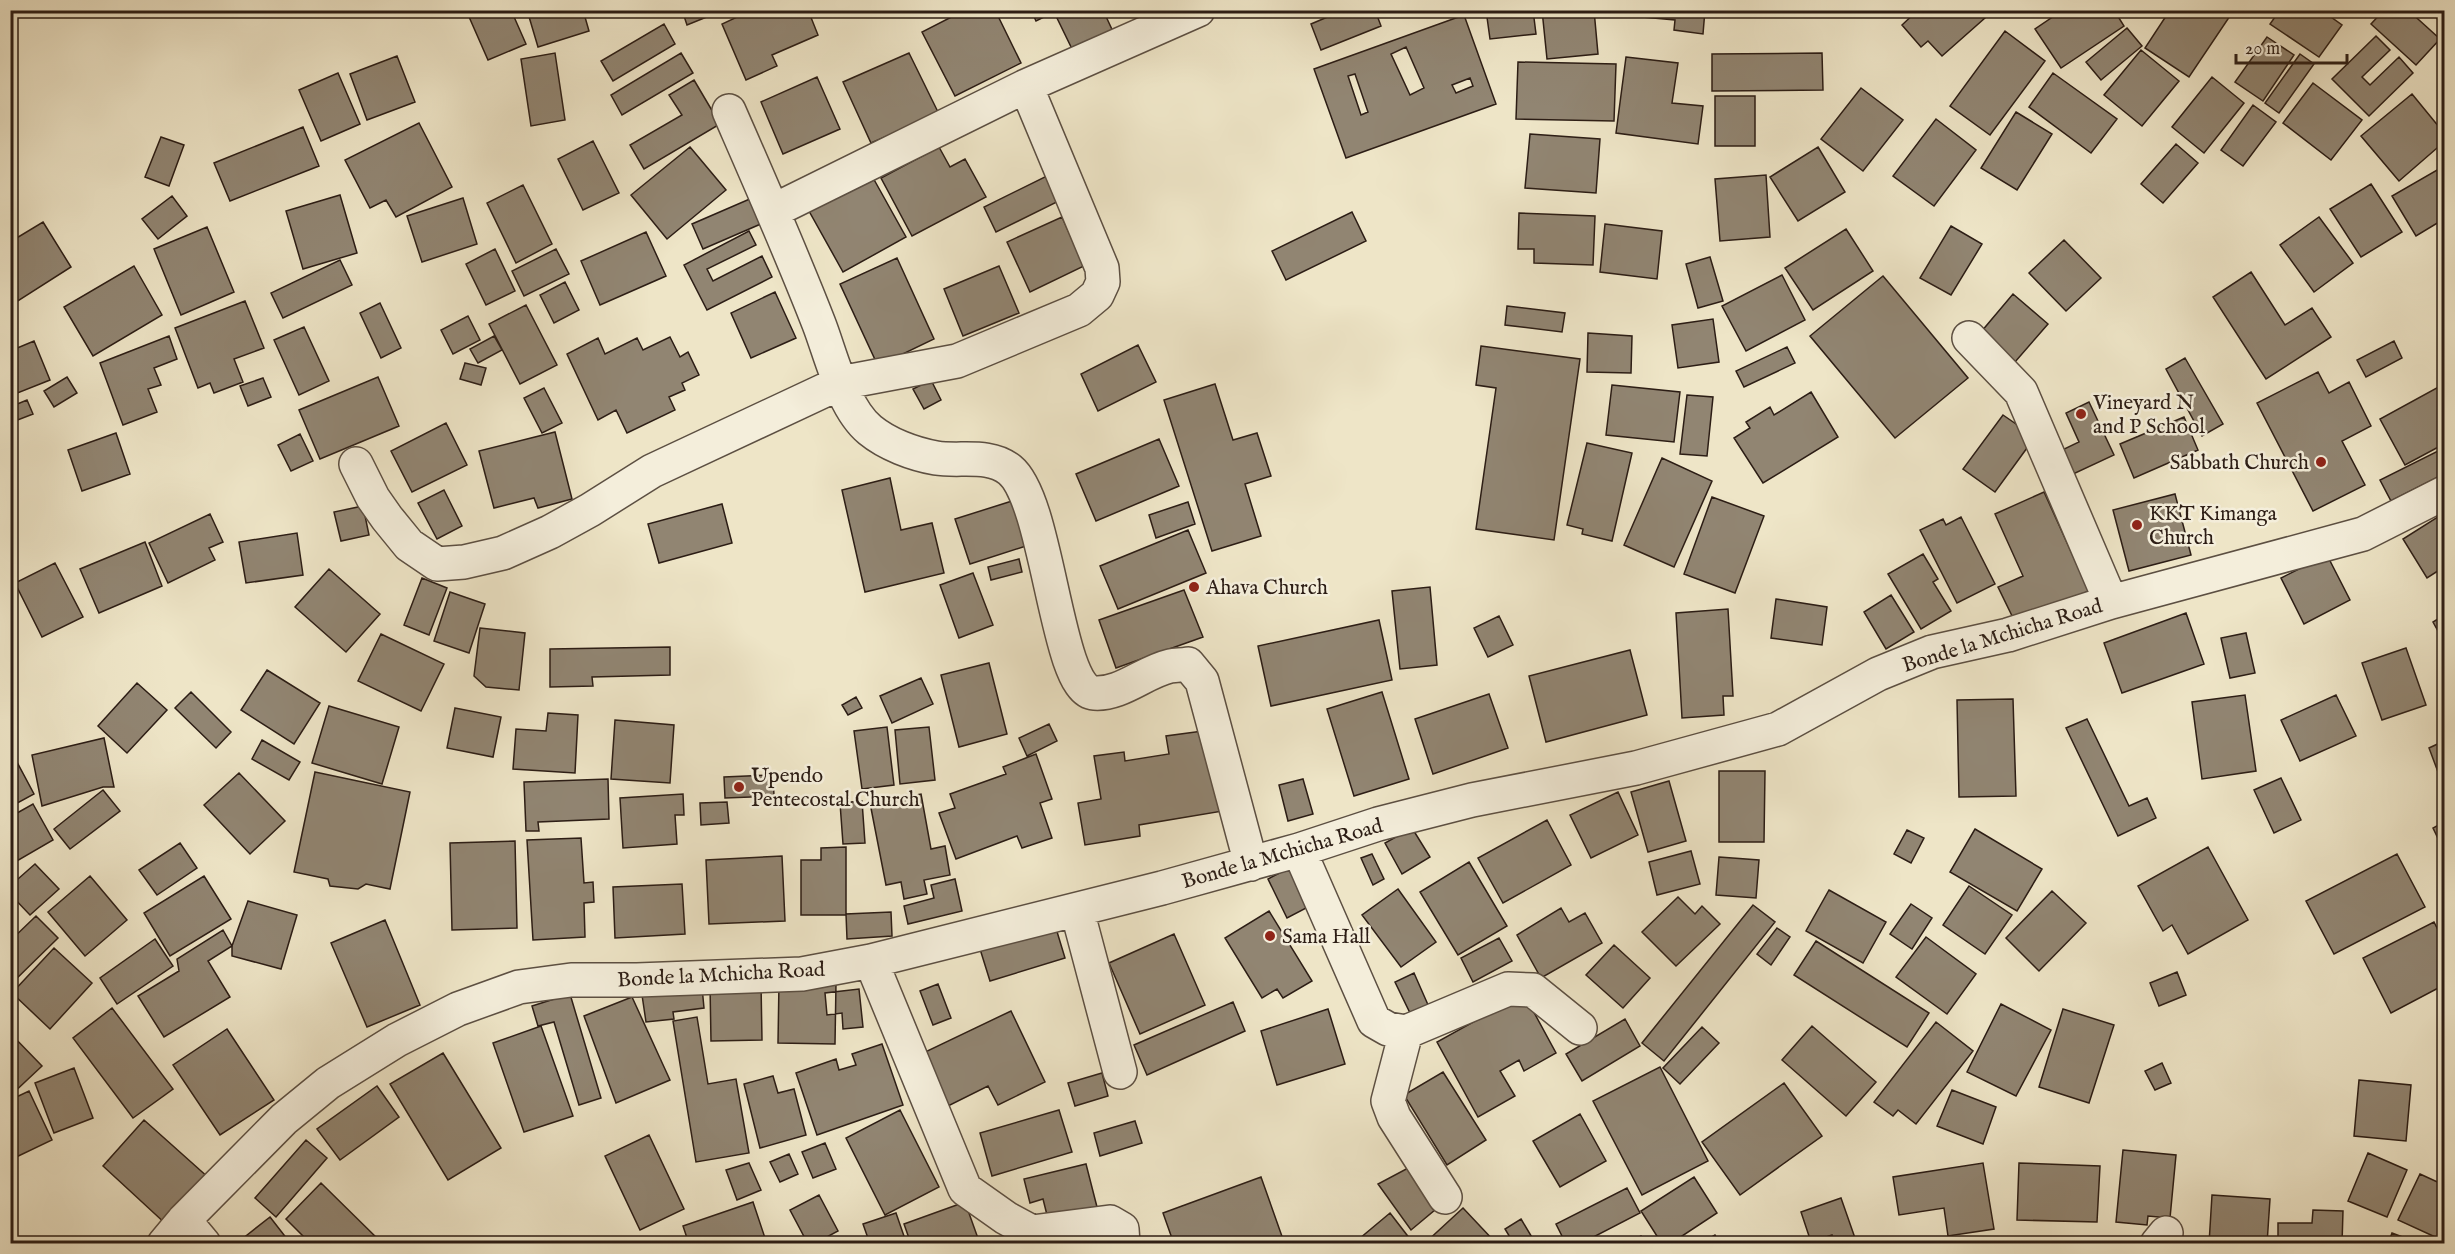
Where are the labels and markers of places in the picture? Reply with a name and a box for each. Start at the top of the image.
place label: Vineyard N and P School [2092,390,2205,441]
marker: Vineyard N and P School [2074,407,2088,421]
place label: Sabbath Church [2170,450,2309,477]
marker: Sabbath Church [2314,455,2328,469]
place label: KKT Kimanga Church [2149,501,2278,552]
marker: KKT Kimanga Church [2130,518,2144,532]
place label: Ahava Church [1205,575,1328,602]
marker: Ahava Church [1187,580,1201,594]
place label: Upendo Pentecostal Church [751,763,920,814]
marker: Upendo Pentecostal Church [732,780,746,794]
place label: Sama Hall [1282,924,1371,951]
marker: Sama Hall [1263,929,1277,943]

